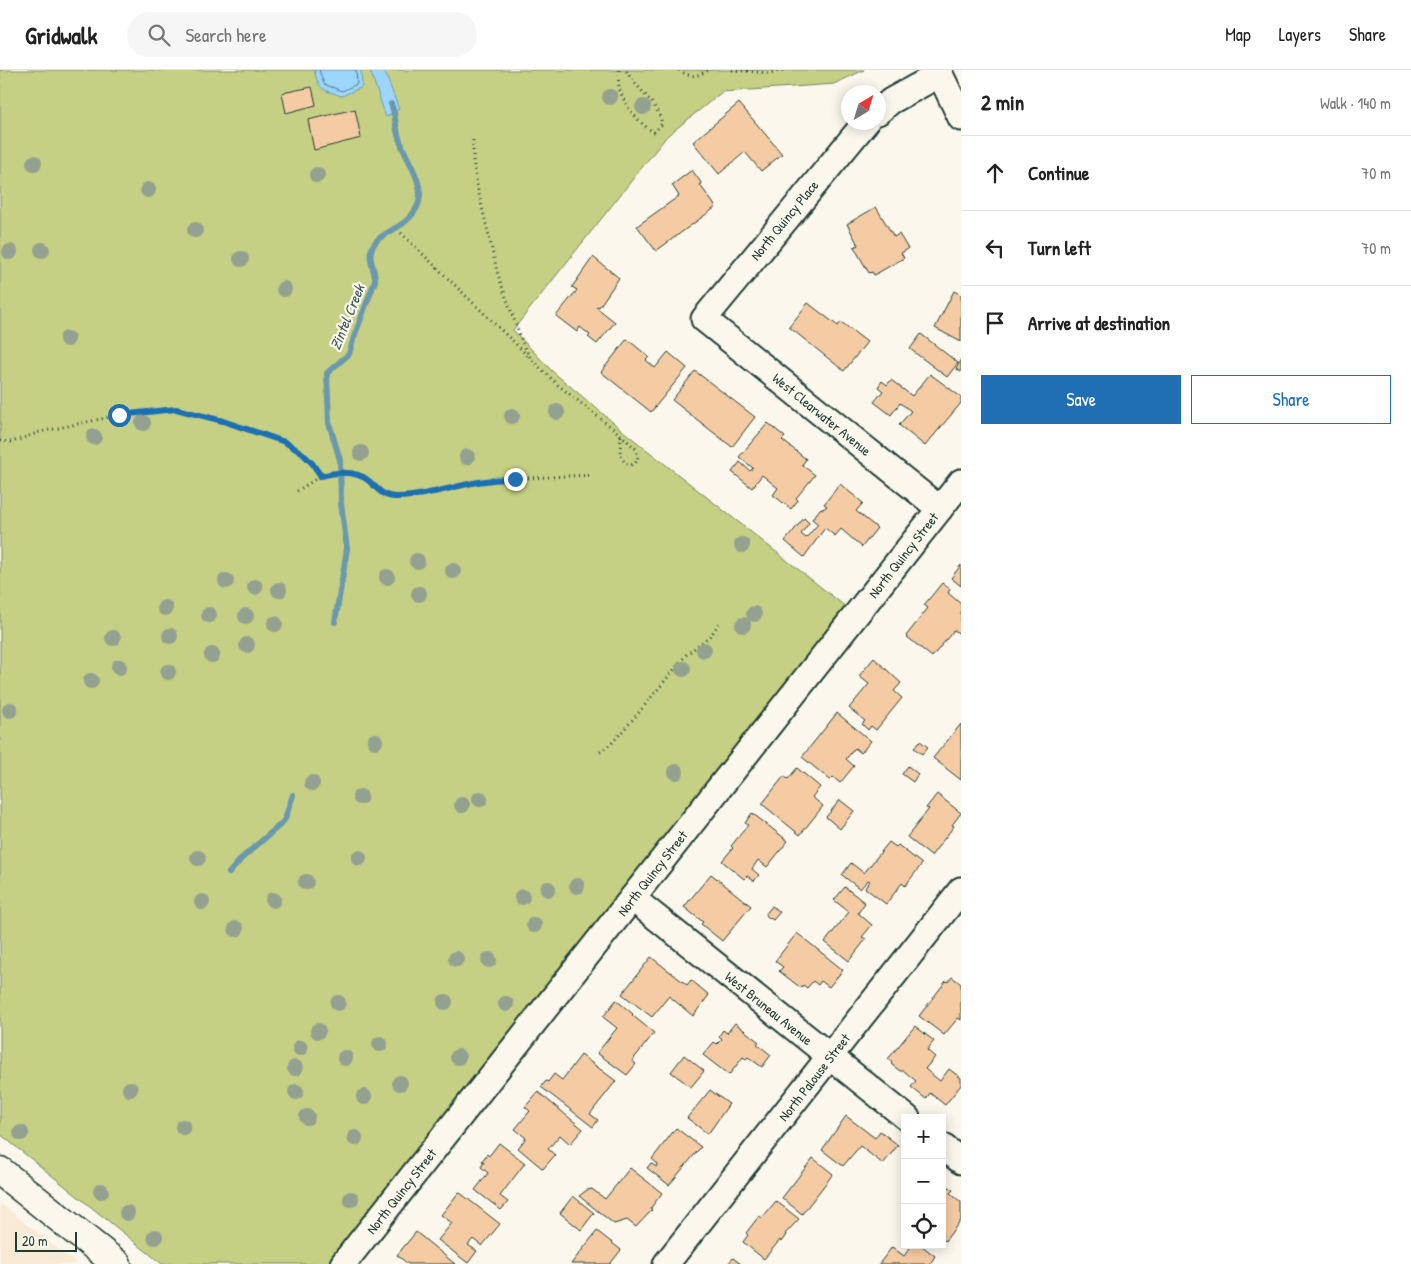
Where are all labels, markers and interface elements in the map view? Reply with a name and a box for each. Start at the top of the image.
search box [127,12,477,57]
text: Gridwalk [25,19,97,51]
icon: search [145,21,173,49]
text: Search here [185,22,267,48]
text: Map [1225,22,1251,47]
text: Layers [1279,22,1321,47]
text: Share [1349,22,1386,47]
north arrow [841,85,886,130]
text: 2 min [981,88,1024,117]
text: Walk · 140 m [1320,92,1391,114]
icon: ahead [981,159,1009,187]
text: Continue [1028,160,1089,186]
text: 70 m [1361,162,1391,184]
street label: North Quincy Place [746,176,823,265]
icon: left [981,234,1009,262]
text: Turn left [1028,235,1091,261]
text: 70 m [1361,237,1391,259]
water label: Zintel Creek [324,280,370,353]
icon: arrive [981,309,1009,337]
text: Arrive at destination [1028,310,1170,336]
street label: West Clearwater Avenue [769,368,876,460]
button: Save [981,375,1181,424]
button: Share [1191,375,1391,424]
route start [108,404,131,427]
route end [504,468,527,491]
street label: North Quincy Street [864,508,943,602]
street label: North Quincy Street [613,826,692,920]
street label: West Bruneau Avenue [721,967,817,1049]
street label: North Palouse Street [774,1029,854,1125]
map controls [901,1114,946,1249]
button: + [901,1114,946,1159]
street label: North Quincy Street [362,1144,441,1238]
button: − [901,1159,946,1204]
button: locate [901,1204,946,1249]
scale bar [15,1229,78,1252]
text: 20 m [22,1231,48,1250]

